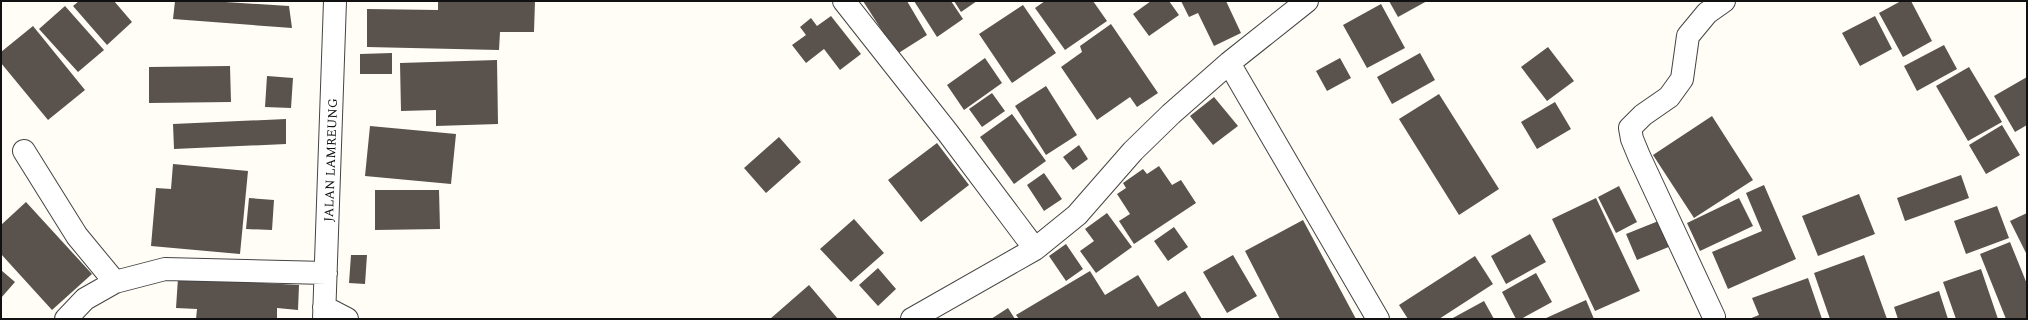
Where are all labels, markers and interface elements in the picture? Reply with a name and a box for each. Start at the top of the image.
street label: JALAN LAMREUNG [319,98,343,222]

